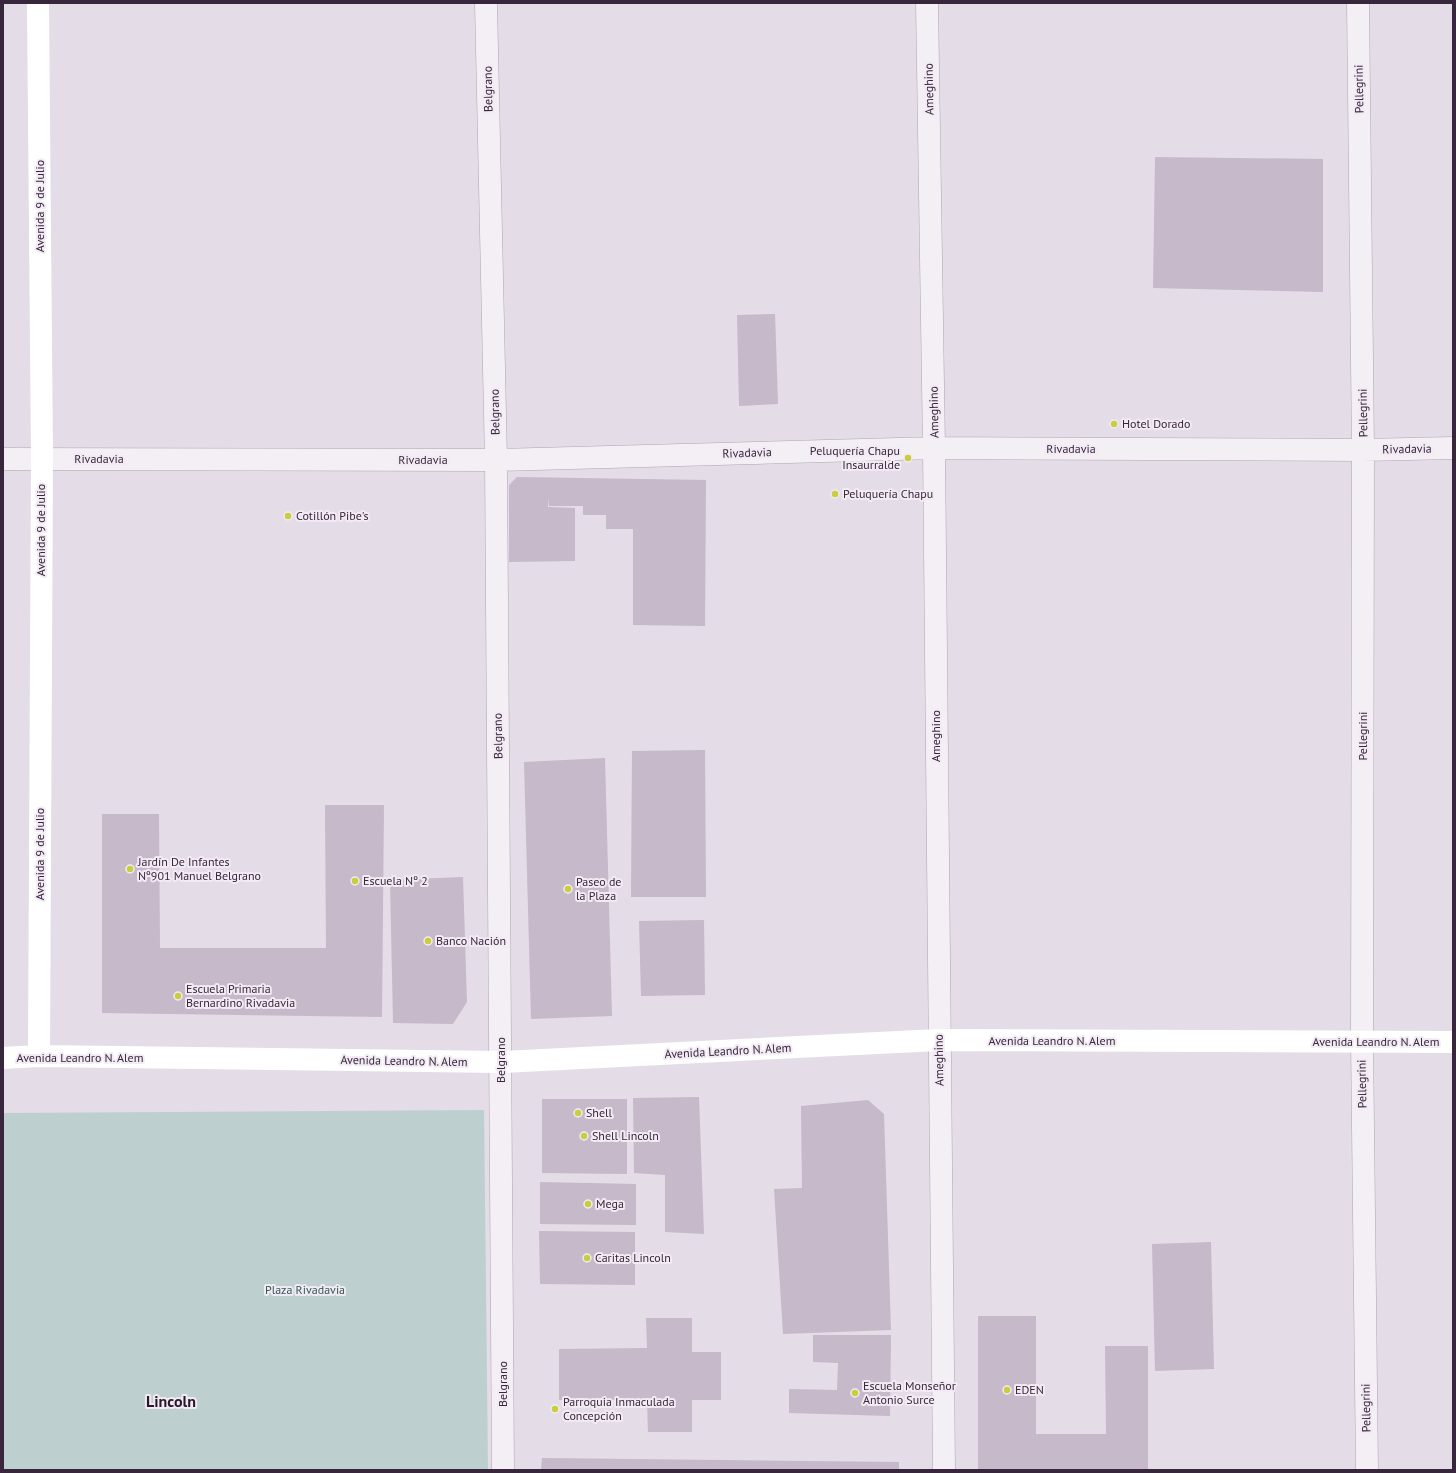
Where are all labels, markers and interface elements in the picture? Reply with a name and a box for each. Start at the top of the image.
street label: Ameghino [921,63,936,115]
street label: Pellegrini [1351,64,1366,114]
street label: Belgrano [480,66,495,112]
street label: Avenida 9 de Julio [32,160,47,252]
street label: Ameghino [926,386,941,438]
street label: Pellegrini [1355,388,1370,438]
street label: Belgrano [487,389,502,435]
place label: Hotel Dorado [1122,416,1190,431]
marker: Hotel Dorado [1109,419,1119,429]
street label: Rivadavia [1046,441,1096,456]
street label: Rivadavia [1382,441,1432,456]
place label: Peluquería Chapu Insaurralde [810,443,900,472]
street label: Rivadavia [722,444,772,461]
street label: Rivadavia [74,451,124,466]
street label: Rivadavia [398,452,448,467]
marker: Peluquería Chapu Insaurralde [903,453,913,463]
street label: Avenida 9 de Julio [33,484,48,576]
place label: Peluquería Chapu [843,486,933,501]
marker: Peluquería Chapu [830,489,840,499]
place label: Cotillón Pibe's [296,508,369,523]
marker: Cotillón Pibe's [283,511,293,521]
street label: Ameghino [928,710,943,762]
street label: Pellegrini [1355,712,1370,760]
street label: Belgrano [490,713,505,759]
street label: Avenida 9 de Julio [32,808,47,900]
place label: Jardín De Infantes Nº901 Manuel Belgrano [137,854,261,883]
marker: Jardín De Infantes Nº901 Manuel Belgrano [125,864,135,874]
place label: Escuela Nº 2 [363,873,428,888]
place label: Paseo de la Plaza [576,874,621,903]
marker: Escuela Nº 2 [350,876,360,886]
marker: Paseo de la Plaza [563,884,573,894]
place label: Banco Nación [436,933,506,948]
marker: Banco Nación [423,936,433,946]
place label: Escuela Primaria Bernardino Rivadavia [186,981,295,1010]
marker: Escuela Primaria Bernardino Rivadavia [173,991,183,1001]
street label: Avenida Leandro N. Alem [989,1033,1115,1048]
street label: Ameghino [931,1034,946,1086]
street label: Avenida Leandro N. Alem [1313,1034,1439,1049]
street label: Belgrano [493,1037,508,1083]
street label: Avenida Leandro N. Alem [664,1040,792,1061]
street label: Avenida Leandro N. Alem [17,1050,143,1065]
street label: Avenida Leandro N. Alem [340,1052,468,1069]
street label: Pellegrini [1354,1059,1369,1109]
place label: Shell [586,1105,613,1120]
marker: Shell [573,1108,583,1118]
place label: Shell Lincoln [592,1128,659,1143]
marker: Shell Lincoln [579,1131,589,1141]
place label: Mega [596,1196,624,1211]
marker: Mega [583,1199,593,1209]
place label: Caritas Lincoln [595,1250,671,1265]
marker: Caritas Lincoln [582,1253,592,1263]
park label: Plaza Rivadavia [265,1282,345,1297]
street label: Belgrano [495,1361,510,1407]
place label: Escuela Monseñor Antonio Surce [863,1378,956,1407]
place label: EDEN [1015,1382,1044,1397]
street label: Pellegrini [1358,1383,1373,1433]
marker: EDEN [1002,1385,1012,1395]
marker: Escuela Monseñor Antonio Surce [850,1388,860,1398]
district label: Lincoln [146,1391,196,1411]
place label: Parroquia Inmaculada Concepción [563,1394,675,1423]
marker: Parroquia Inmaculada Concepción [550,1404,560,1414]

